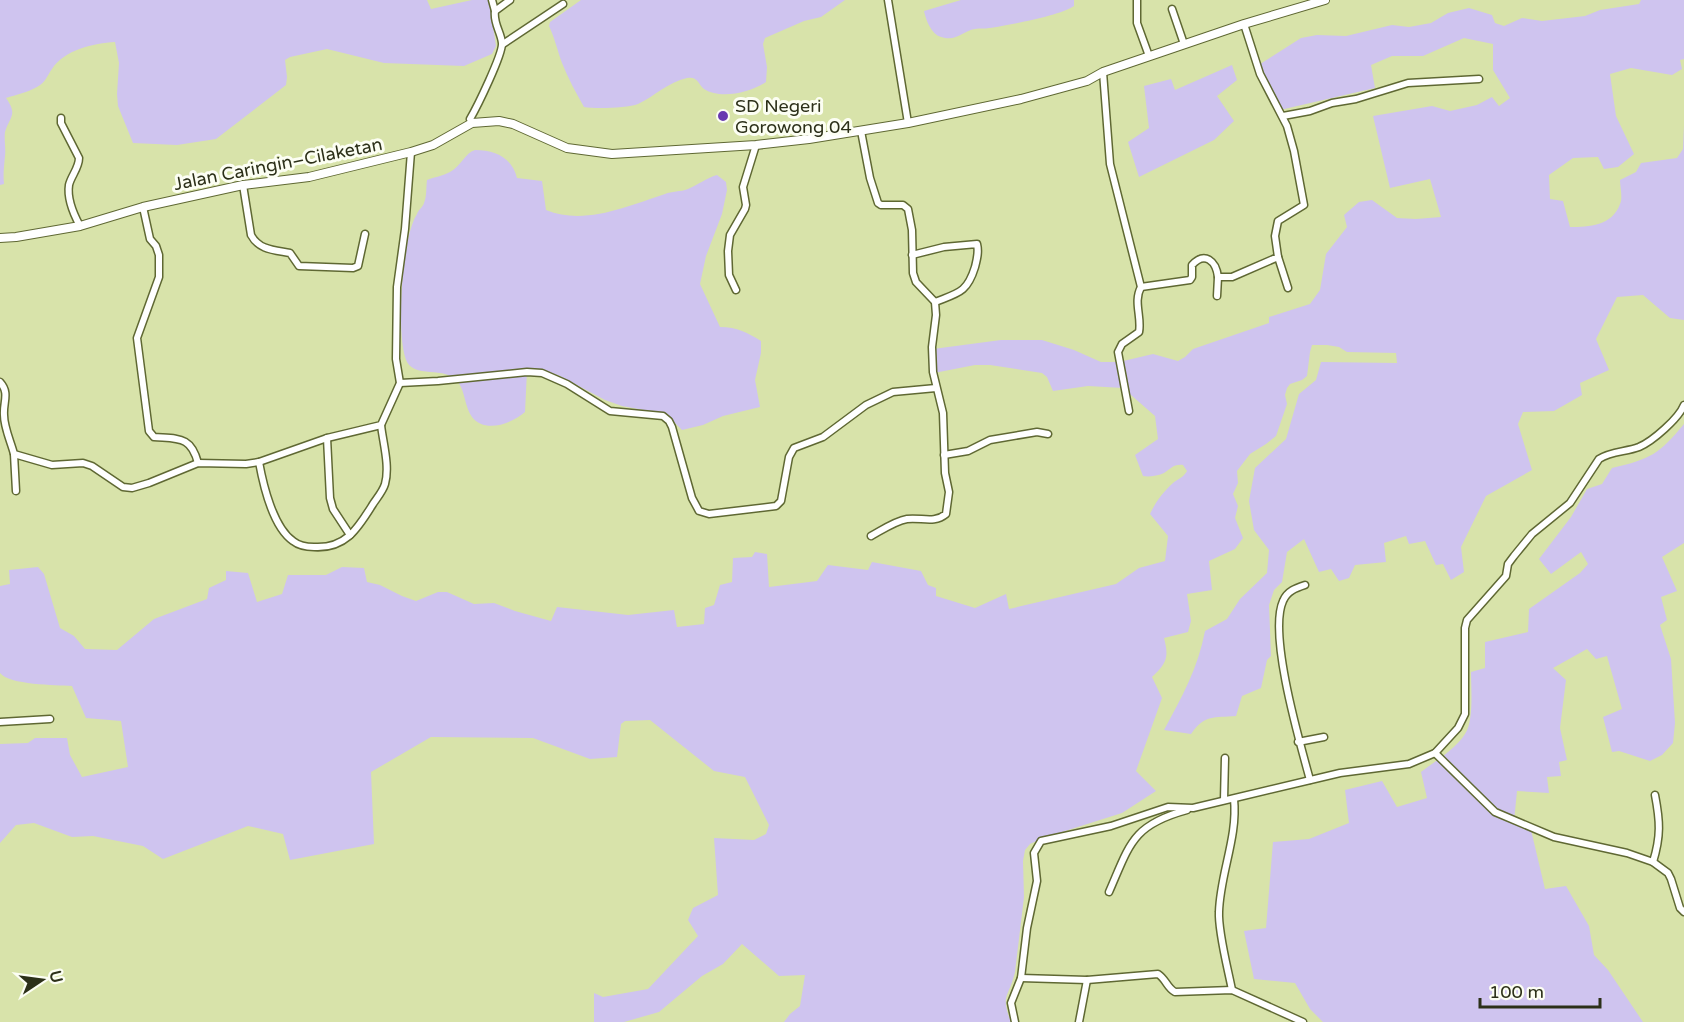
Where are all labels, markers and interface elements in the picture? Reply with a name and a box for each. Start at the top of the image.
place label: SD Negeri Gorowong 04 [735,95,852,138]
marker: SD Negeri Gorowong 04 [716,109,730,123]
street label: Jalan Caringin–Cilaketan [172,133,384,195]
north arrow [12,950,72,1010]
text: U [45,969,67,985]
scale bar [1480,971,1600,1009]
text: 100 m [1489,981,1544,1003]

